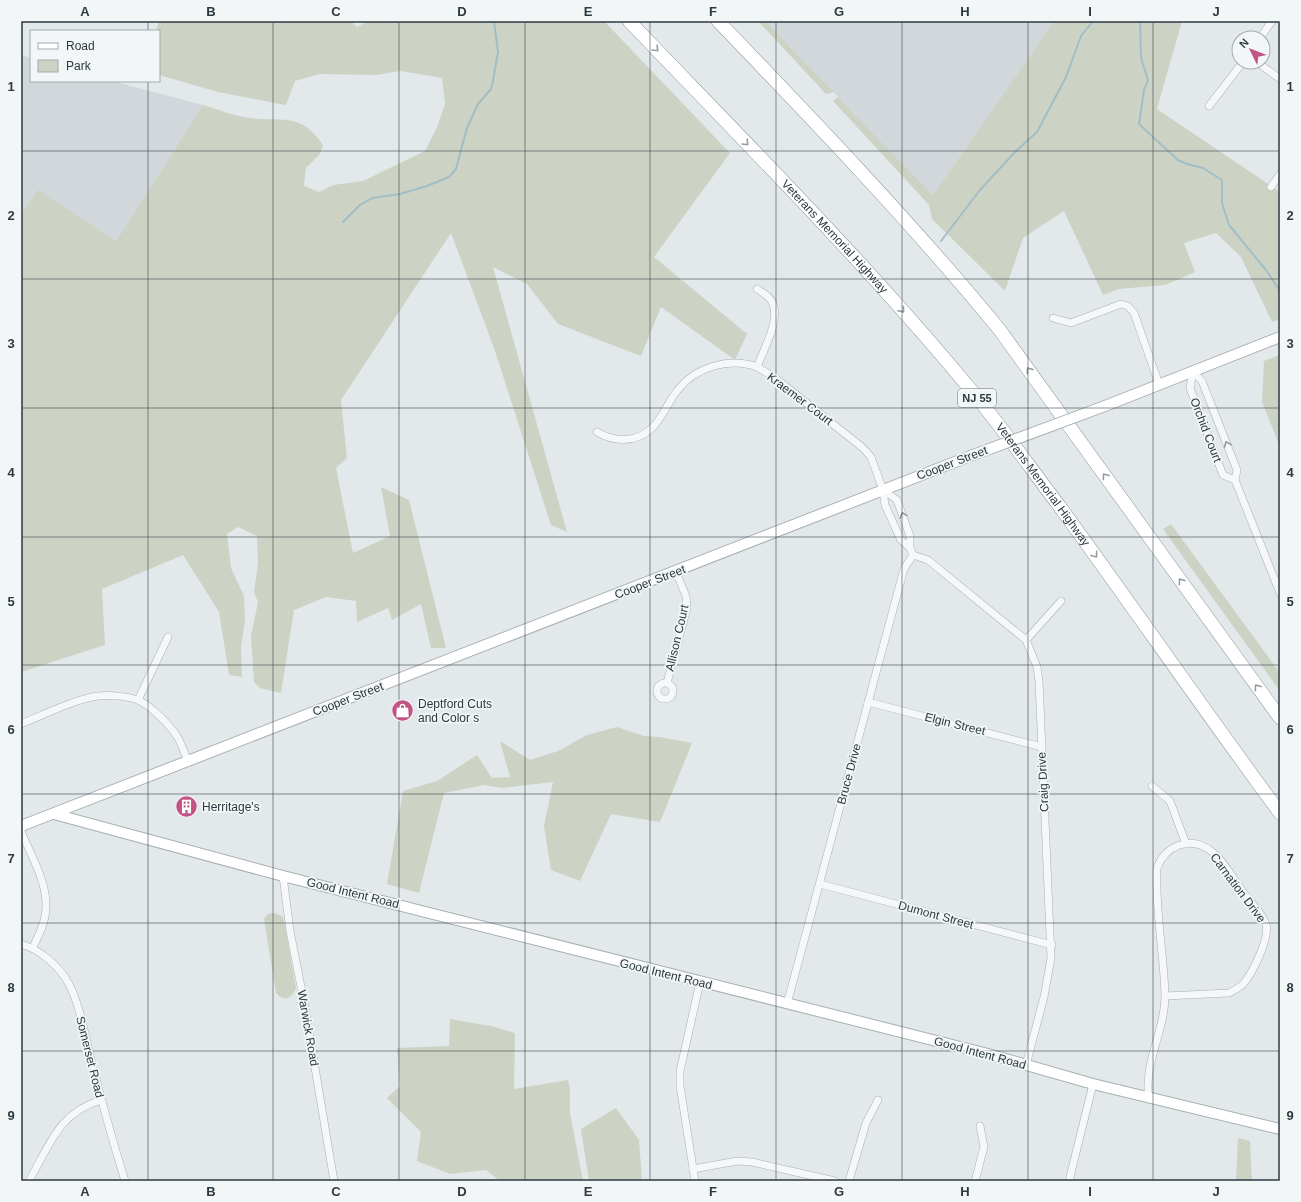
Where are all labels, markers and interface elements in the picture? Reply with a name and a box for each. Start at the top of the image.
text: A [80,4,90,19]
text: B [206,4,216,19]
text: C [331,4,341,19]
text: D [457,4,467,19]
text: E [584,4,593,19]
text: F [709,4,717,19]
text: G [834,4,844,19]
text: H [960,4,970,19]
text: I [1088,4,1092,19]
text: J [1212,4,1220,19]
legend [30,30,160,82]
north arrow [1231,30,1271,70]
text: N [1237,36,1251,50]
text: Road [66,39,95,53]
one-way arrow [652,44,659,52]
text: Park [66,59,92,73]
text: 1 [7,79,15,94]
text: 1 [1286,79,1294,94]
one-way arrow [741,138,749,146]
street label: Veterans Memorial Highway [779,177,891,296]
text: 2 [7,208,15,223]
text: 2 [1286,208,1294,223]
one-way arrow [897,305,904,313]
text: 3 [7,336,15,351]
text: 3 [1286,336,1294,351]
one-way arrow [1026,367,1034,374]
street label: Kraemer Court [764,370,836,429]
road number: NJ 55 [958,389,996,407]
street label: Orchid Court [1187,396,1225,465]
street label: Veterans Memorial Highway [993,420,1093,549]
one-way arrow [1223,440,1231,447]
street label: Cooper Street [915,443,990,483]
text: 4 [7,465,15,480]
text: 4 [1286,465,1294,480]
one-way arrow [1103,473,1110,480]
one-way arrow [899,512,907,519]
one-way arrow [1090,551,1097,558]
street label: Cooper Street [613,562,688,602]
one-way arrow [1178,578,1186,585]
text: 5 [7,594,15,609]
text: 5 [1286,594,1294,609]
street label: Allison Court [663,603,692,673]
street label: Cooper Street [311,679,386,719]
one-way arrow [1255,684,1262,691]
place label: Deptford Cuts and Color s [418,697,492,725]
shop icon: Deptford Cuts and Color s [389,698,415,724]
street label: Elgin Street [923,710,987,738]
text: 6 [7,722,15,737]
text: 6 [1286,722,1294,737]
street label: Bruce Drive [834,742,864,806]
street label: Craig Drive [1034,751,1052,812]
building icon: Herritage's [173,794,199,820]
place label: Herritage's [202,800,260,814]
street label: Carnation Drive [1207,850,1269,926]
text: 7 [7,851,15,866]
text: 7 [1286,851,1294,866]
street label: Good Intent Road [305,875,401,911]
street label: Dumont Street [897,898,976,932]
street label: Good Intent Road [618,956,714,992]
text: 8 [7,980,15,995]
text: 8 [1286,980,1294,995]
street label: Warwick Road [294,989,322,1067]
street label: Somerset Road [73,1015,107,1099]
street label: Good Intent Road [932,1034,1028,1072]
text: 9 [7,1108,15,1123]
text: 9 [1286,1108,1294,1123]
text: A [80,1184,90,1199]
text: B [206,1184,216,1199]
text: C [331,1184,341,1199]
text: D [457,1184,467,1199]
text: E [584,1184,593,1199]
text: F [709,1184,717,1199]
text: G [834,1184,844,1199]
text: H [960,1184,970,1199]
text: I [1088,1184,1092,1199]
text: J [1212,1184,1220,1199]

